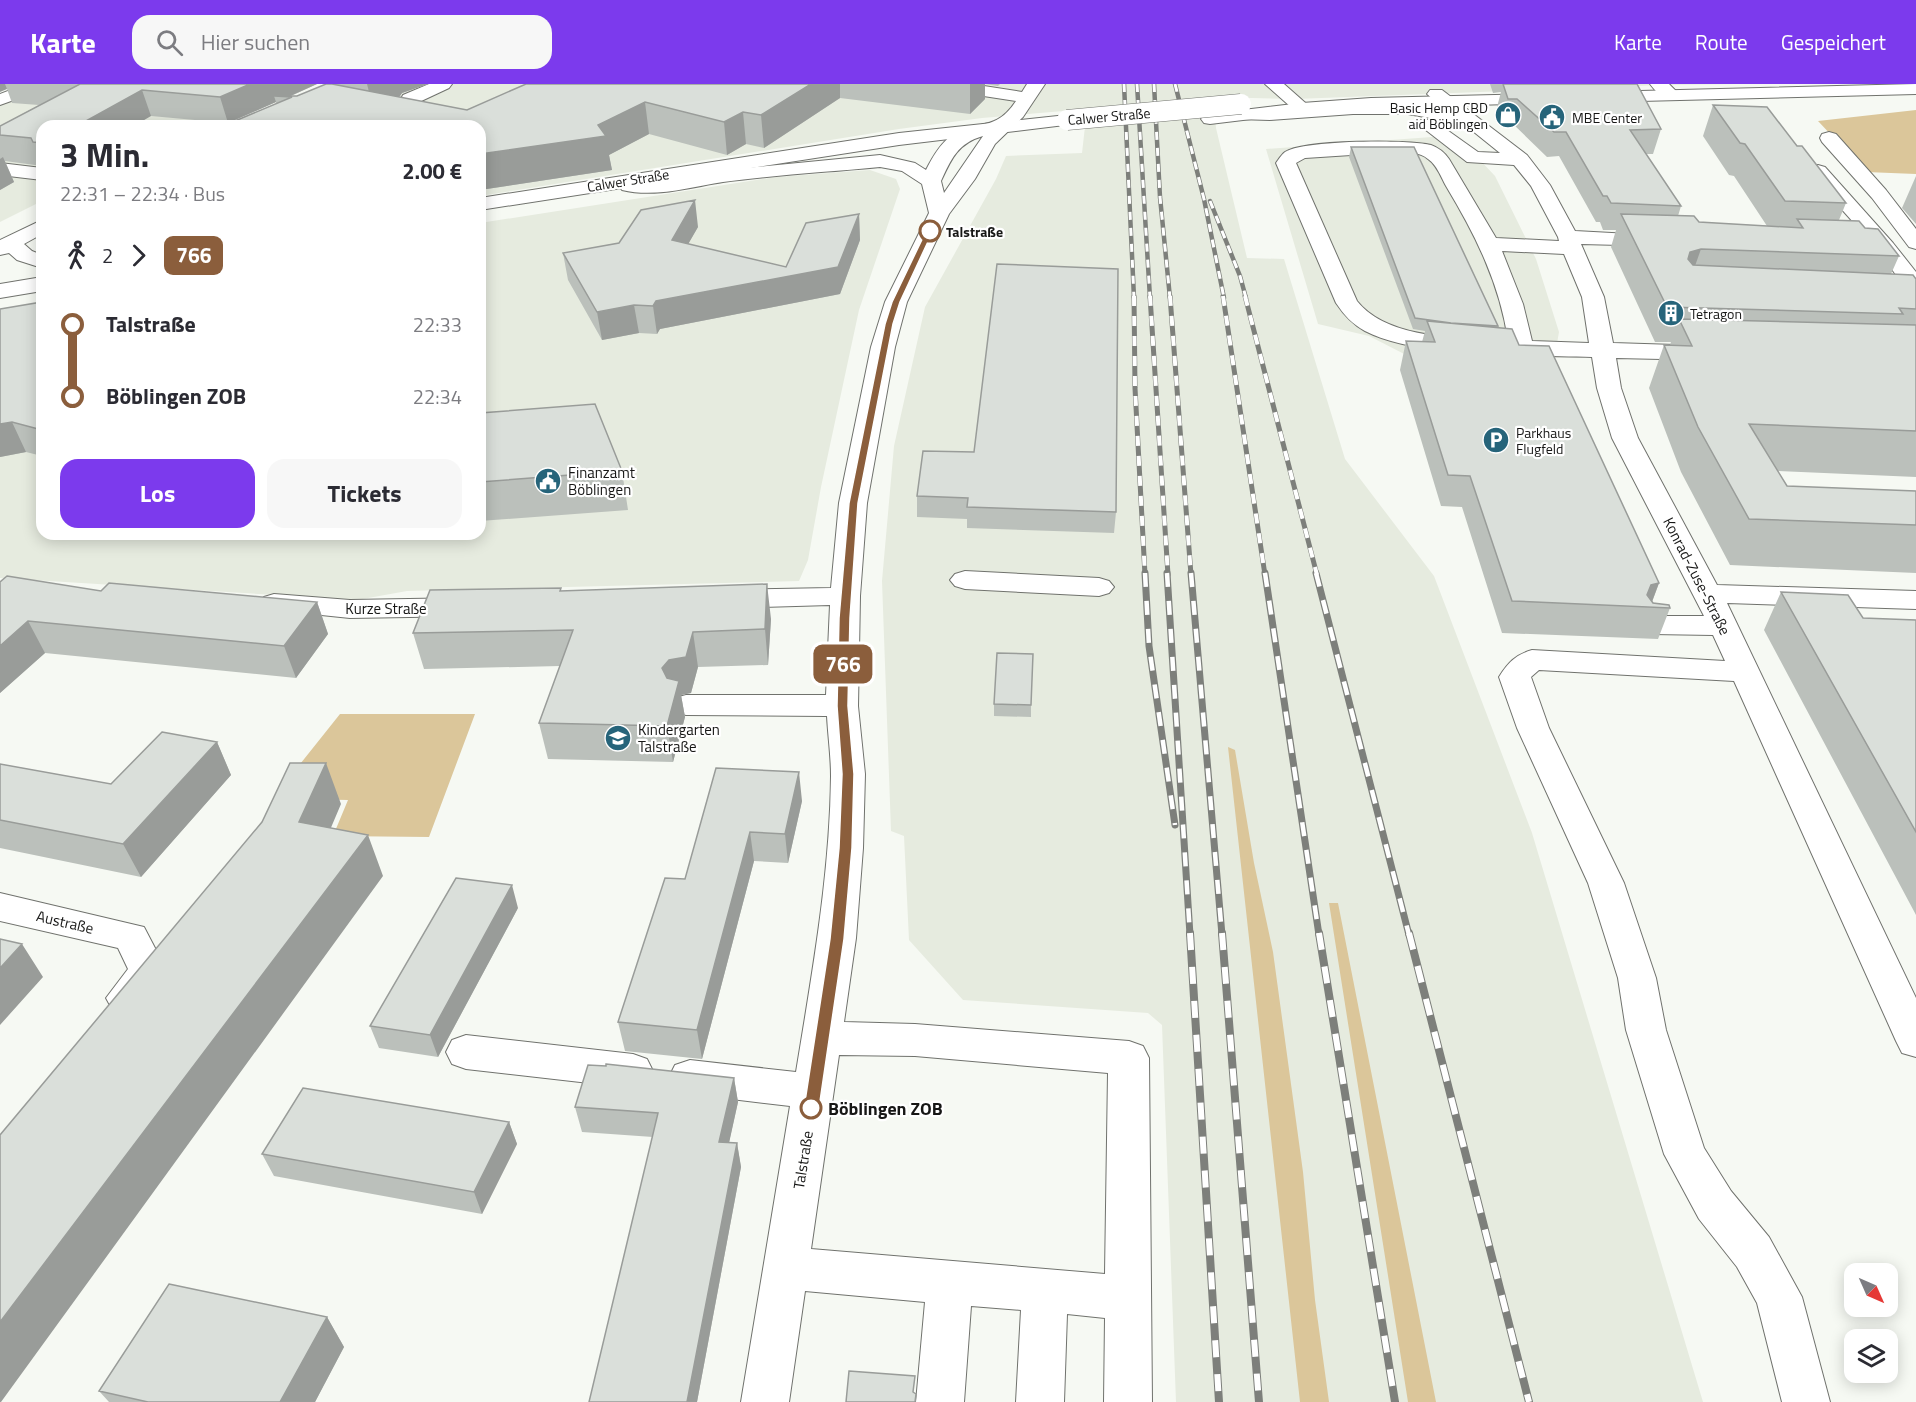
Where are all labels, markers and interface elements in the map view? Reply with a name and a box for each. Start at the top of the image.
search box [132,15,552,69]
text: Karte [30,21,96,64]
text: Hier suchen [201,25,310,59]
icon: search [153,26,186,59]
text: Karte [1614,26,1662,58]
text: Route [1695,26,1748,58]
text: Gespeichert [1781,26,1886,58]
place label: Basic Hemp CBD aid Böblingen [1390,97,1488,134]
shop icon: Basic Hemp CBD aid Böblingen [1493,100,1523,130]
street label: Calwer Straße [1067,102,1151,130]
public building icon: MBE Center [1537,102,1567,132]
place label: MBE Center [1572,107,1642,128]
text: 3 Min. [60,130,149,180]
text: 2.00 € [402,154,462,188]
street label: Calwer Straße [585,163,671,197]
text: 22:31 – 22:34 · Bus [60,178,225,209]
marker: Talstraße [919,220,941,242]
place label: Talstraße [946,221,1003,242]
icon: walk [60,239,93,272]
icon: forward [122,239,155,272]
text: 766 [176,239,211,271]
text: 2 [102,240,113,271]
building icon: Tetragon [1656,298,1686,328]
place label: Tetragon [1690,303,1742,324]
text: Talstraße [106,307,196,341]
text: 22:33 [413,309,462,340]
text: Böblingen ZOB [106,379,246,413]
text: 22:34 [413,381,462,412]
place label: Parkhaus Flugfeld [1516,422,1571,459]
parking icon: Parkhaus Flugfeld [1481,425,1511,455]
button: Los [60,459,255,528]
button: Tickets [267,459,462,528]
place label: Finanzamt Böblingen [568,461,636,501]
public building icon: Finanzamt Böblingen [533,466,563,496]
street label: Konrad-Zuse-Straße [1657,513,1737,639]
street label: Kurze Straße [345,597,427,620]
line badge: 766 [808,644,878,684]
text: 766 [825,648,861,680]
place label: Kindergarten Talstraße [638,718,720,758]
school or university icon: Kindergarten Talstraße [603,723,633,753]
street label: Austraße [34,904,96,940]
place label: Böblingen ZOB [828,1095,943,1122]
marker: Böblingen ZOB [800,1097,822,1119]
street label: Talstraße [787,1129,819,1191]
north arrow [1844,1263,1898,1317]
map controls [1844,1263,1898,1383]
button: layers [1844,1329,1898,1383]

